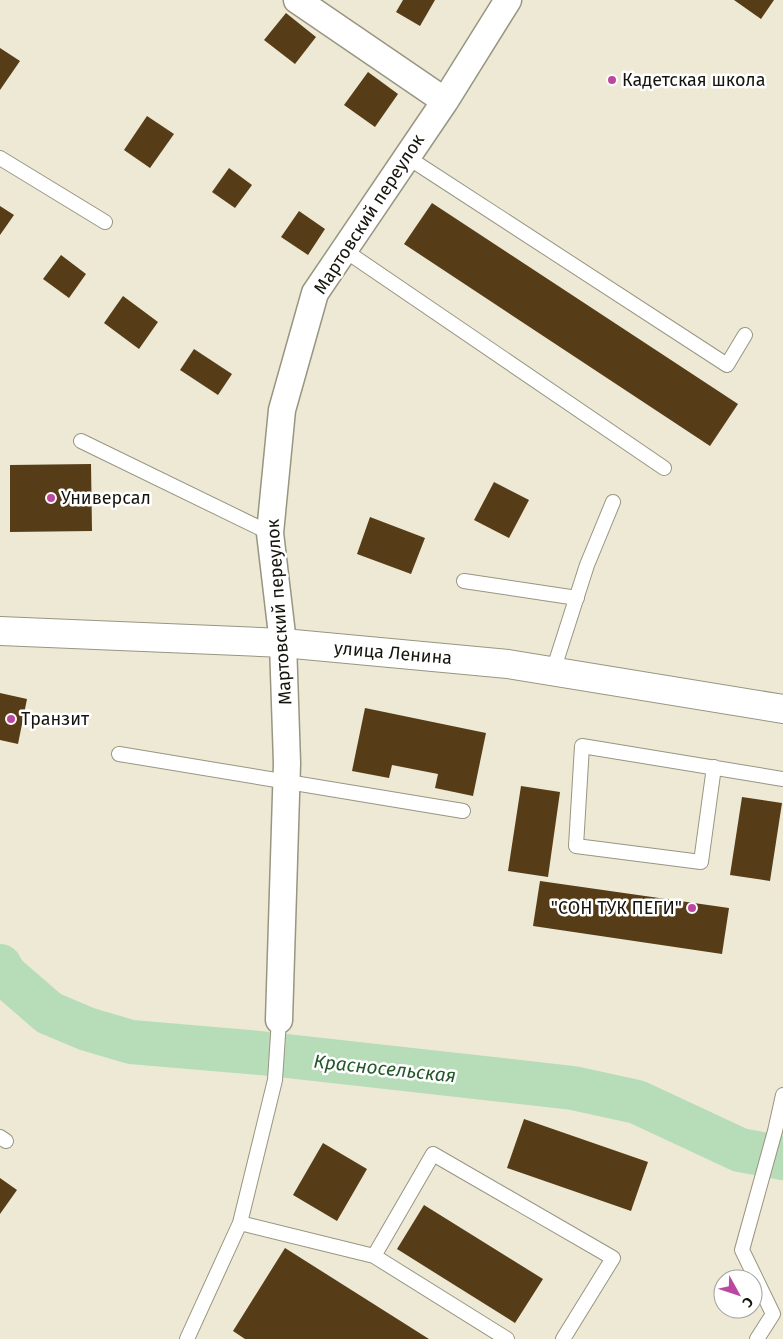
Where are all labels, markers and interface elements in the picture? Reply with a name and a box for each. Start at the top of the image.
place label: Кадетская школа [622,69,765,91]
marker: Кадетская школа [606,74,618,86]
street label: Мартовский переулок [309,129,429,298]
place label: Универсал [61,487,151,509]
marker: Универсал [45,492,57,504]
street label: Мартовский переулок [261,518,296,706]
street label: улица Ленина [333,637,453,669]
place label: Транзит [21,708,90,730]
marker: Транзит [5,713,17,725]
place label: "СОН ТУК ПЕГИ" [551,897,682,919]
marker: "СОН ТУК ПЕГИ" [686,902,698,914]
water label: Красносельская [313,1050,457,1087]
north arrow [713,1269,763,1319]
text: С [738,1293,757,1311]

